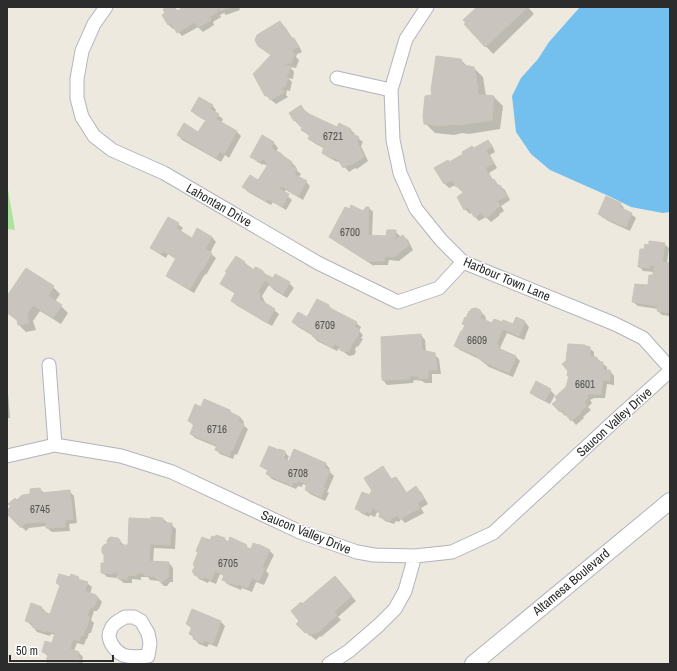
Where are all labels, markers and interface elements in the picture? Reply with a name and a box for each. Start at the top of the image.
house number: 6721 [323,129,343,143]
street label: Lahontan Drive [183,179,255,231]
house number: 6700 [340,225,360,239]
street label: Harbour Town Lane [461,253,553,305]
house number: 6709 [315,318,335,332]
house number: 6609 [467,333,487,347]
house number: 6601 [575,377,595,391]
street label: Saucon Valley Drive [573,384,655,460]
house number: 6716 [207,422,227,436]
house number: 6708 [288,466,308,480]
house number: 6745 [30,502,50,516]
street label: Saucon Valley Drive [258,506,354,558]
street label: Altamesa Boulevard [528,545,613,620]
house number: 6705 [218,556,238,570]
scale bar [10,637,113,663]
text: 50 m [16,643,38,659]

